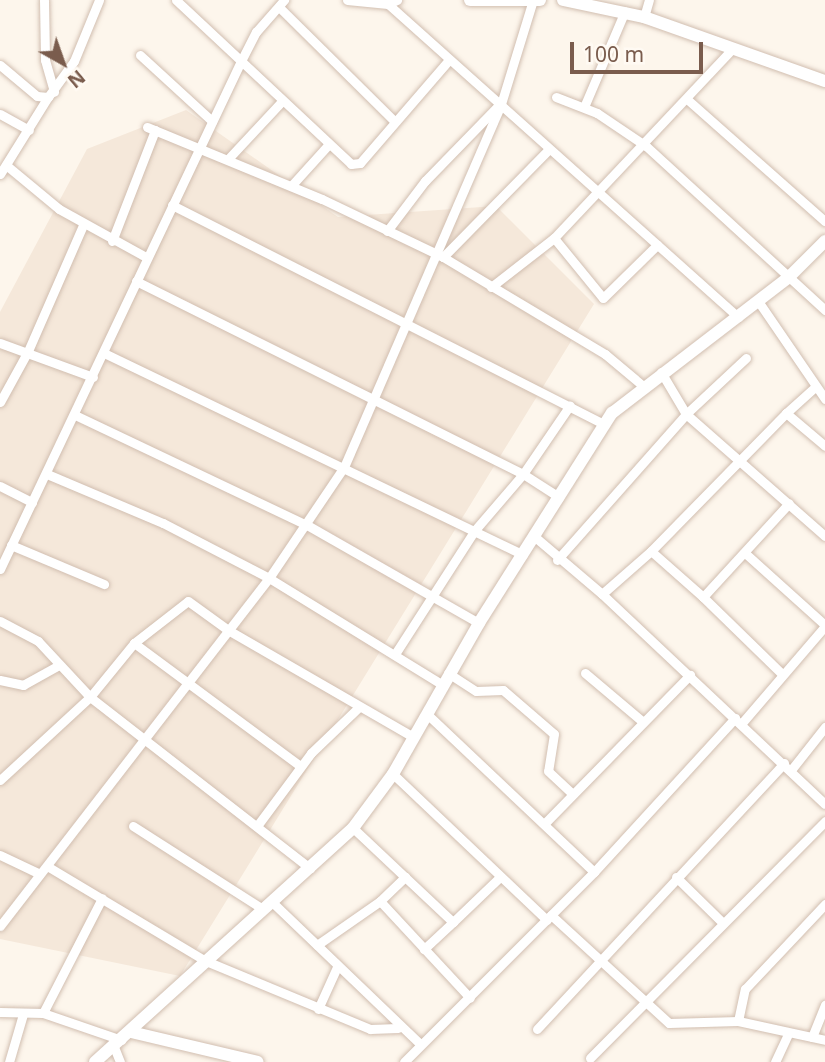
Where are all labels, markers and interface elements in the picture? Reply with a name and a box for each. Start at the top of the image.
north arrow [28,28,98,98]
scale bar [573,28,706,72]
text: 100 m [583,40,644,68]
text: N [62,64,91,94]

